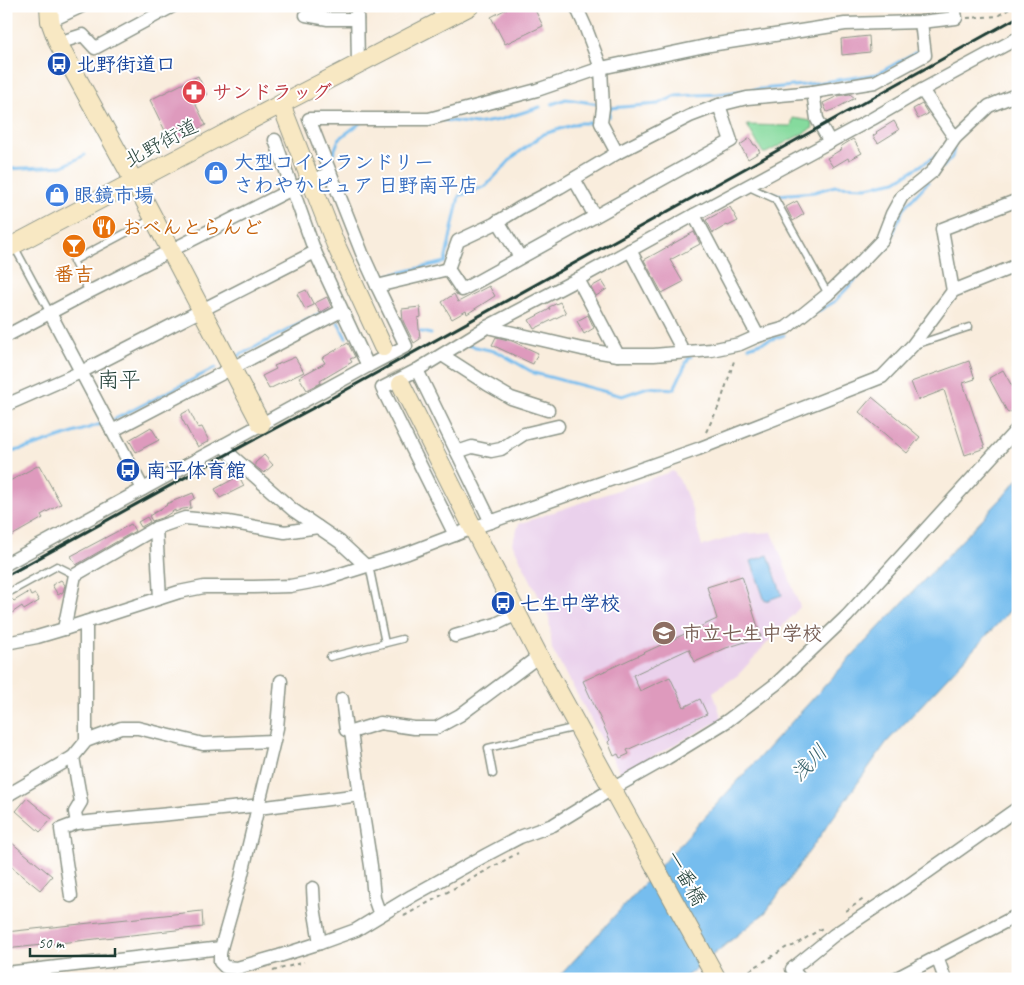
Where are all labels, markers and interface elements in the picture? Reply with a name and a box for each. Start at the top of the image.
bus stop icon: 北野街道口 [46,51,72,77]
place label: 北野街道口 [76,52,176,77]
pharmacy icon: サンドラッグ [181,79,207,105]
place label: サンドラッグ [212,80,332,105]
street label: 北野街道 [120,113,202,173]
place label: 大型コインランドリー さわやかピュア 日野南平店 [234,150,478,198]
shop icon: 大型コインランドリー さわやかピュア 日野南平店 [203,160,229,186]
shop icon: 眼鏡市場 [44,182,70,208]
place label: 眼鏡市場 [74,183,154,208]
restaurant icon: おべんとらんど [91,214,117,240]
place label: おべんとらんど [122,215,262,240]
bar icon: 番吉 [61,233,87,259]
place label: 番吉 [54,262,94,287]
district label: 南平 [97,366,141,394]
bus stop icon: 南平体育館 [115,457,141,483]
place label: 南平体育館 [146,458,246,483]
bus stop icon: 七生中学校 [490,590,516,616]
place label: 七生中学校 [520,591,620,616]
school or university icon: 市立七生中学校 [651,620,677,646]
place label: 市立七生中学校 [682,621,822,646]
water label: 浅川 [785,739,833,787]
street label: 一番橋 [661,846,711,910]
scale bar [30,925,115,957]
text: 50 m [38,934,65,953]

